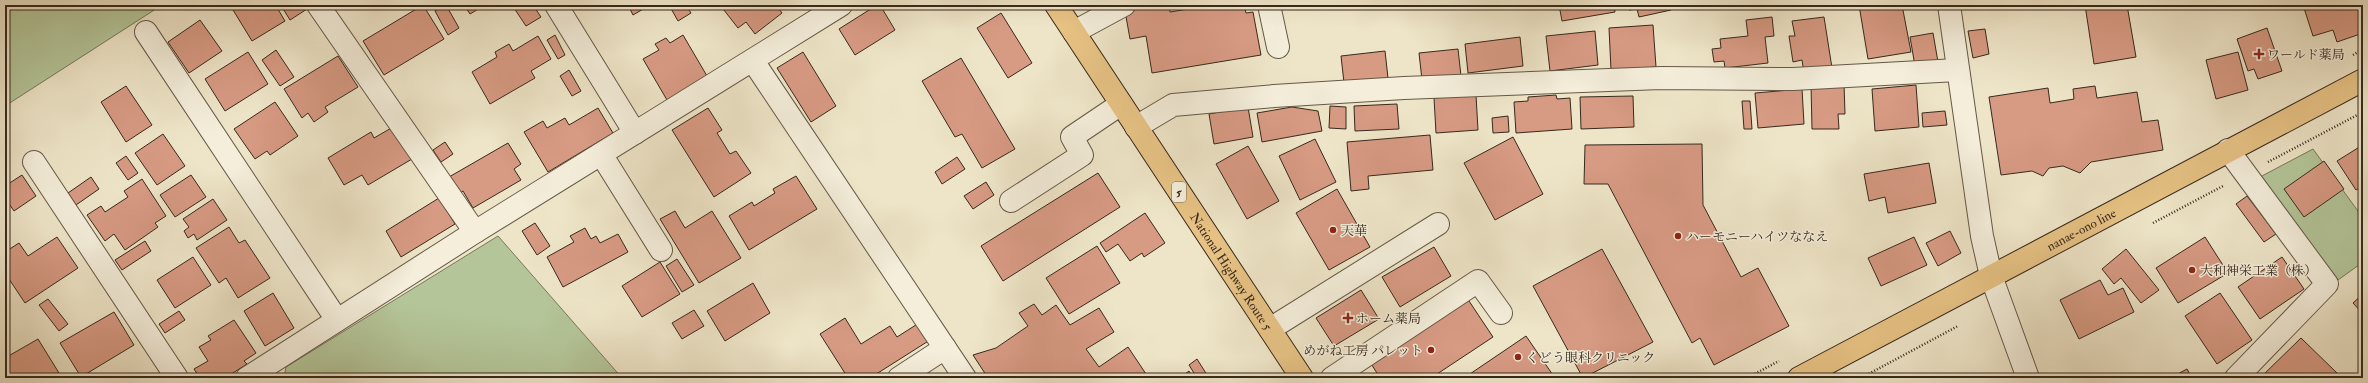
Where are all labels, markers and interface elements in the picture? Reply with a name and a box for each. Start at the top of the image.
place label: ワールド薬局 [2267,47,2345,63]
marker: ワールド薬局 [2254,49,2264,59]
road number: 5 [1172,182,1186,202]
street label: nanae-ono line [2044,205,2119,255]
street label: National Highway Route 5 [1186,210,1276,334]
place label: 天華 [1341,223,1367,239]
marker: 天華 [1328,225,1338,235]
place label: ハーモニーハイツななえ [1686,229,1828,245]
marker: ハーモニーハイツななえ [1673,231,1683,241]
place label: 大和神栄工業（株） [2200,263,2317,279]
marker: 大和神栄工業（株） [2187,265,2197,275]
place label: ホーム薬局 [1356,311,1421,327]
marker: ホーム薬局 [1343,313,1353,323]
place label: めがね工房 パレット [1303,343,1423,359]
marker: めがね工房 パレット [1426,345,1436,355]
place label: くどう眼科クリニック [1526,350,1655,366]
marker: くどう眼科クリニック [1513,352,1523,362]

